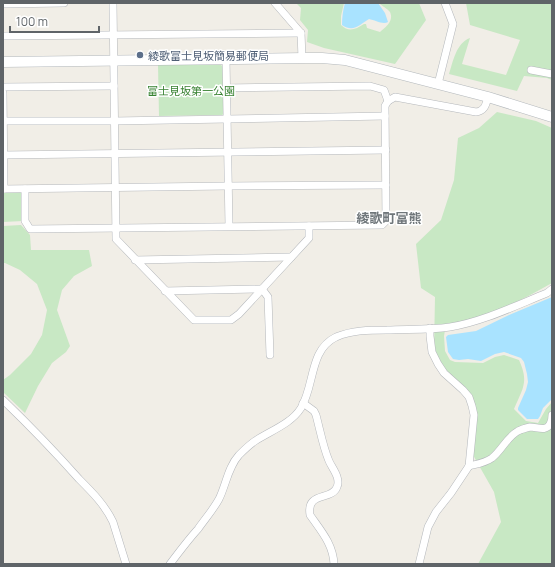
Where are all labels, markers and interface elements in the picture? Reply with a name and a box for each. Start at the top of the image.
scale bar [10,8,99,34]
text: 100 m [16,13,48,30]
place label: 綾歌富士見坂簡易郵便局 [148,48,269,63]
marker: 綾歌富士見坂簡易郵便局 [135,50,145,60]
park label: 富士見坂第一公園 [147,83,235,98]
district label: 綾歌町富熊 [356,209,422,227]

